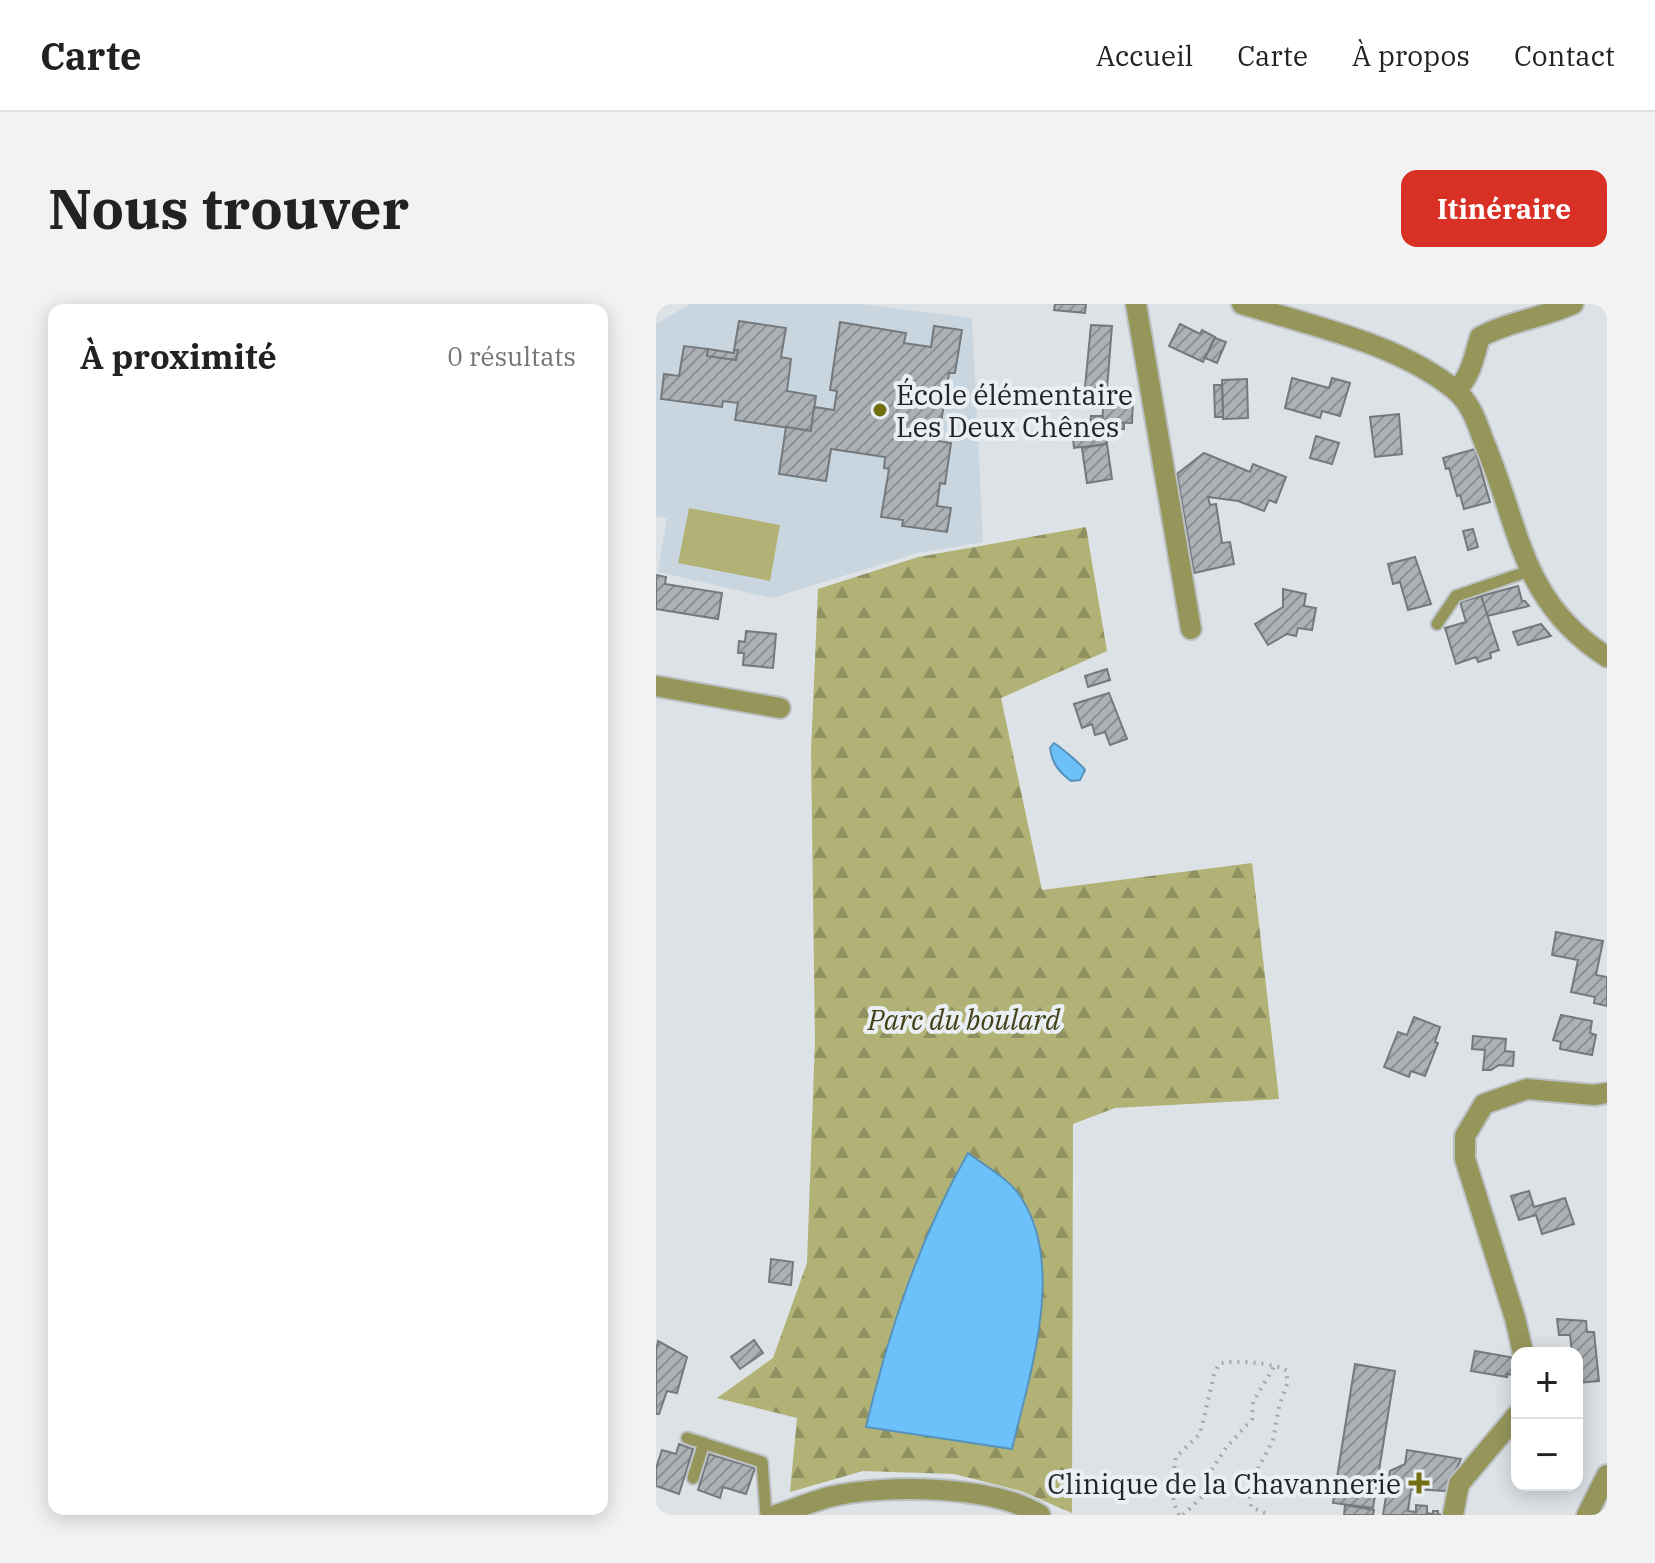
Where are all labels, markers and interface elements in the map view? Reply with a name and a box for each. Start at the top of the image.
text: Carte [40,31,142,80]
text: Accueil [1096,37,1193,74]
text: Carte [1237,37,1308,74]
text: À propos [1352,37,1470,74]
text: Contact [1514,37,1615,74]
button: Itinéraire [1401,170,1607,247]
text: Nous trouver [48,172,409,244]
text: À proximité [80,334,277,378]
text: 0 résultats [447,339,576,373]
place label: École élémentaire Les Deux Chênes [896,376,1133,445]
marker: École élémentaire Les Deux Chênes [871,401,889,419]
park label: Parc du boulard [867,1001,1061,1038]
map controls [1511,1347,1583,1491]
button: + [1511,1347,1583,1419]
button: − [1511,1419,1583,1491]
place label: Clinique de la Chavannerie [1047,1465,1401,1502]
marker: Clinique de la Chavannerie [1408,1472,1430,1494]

